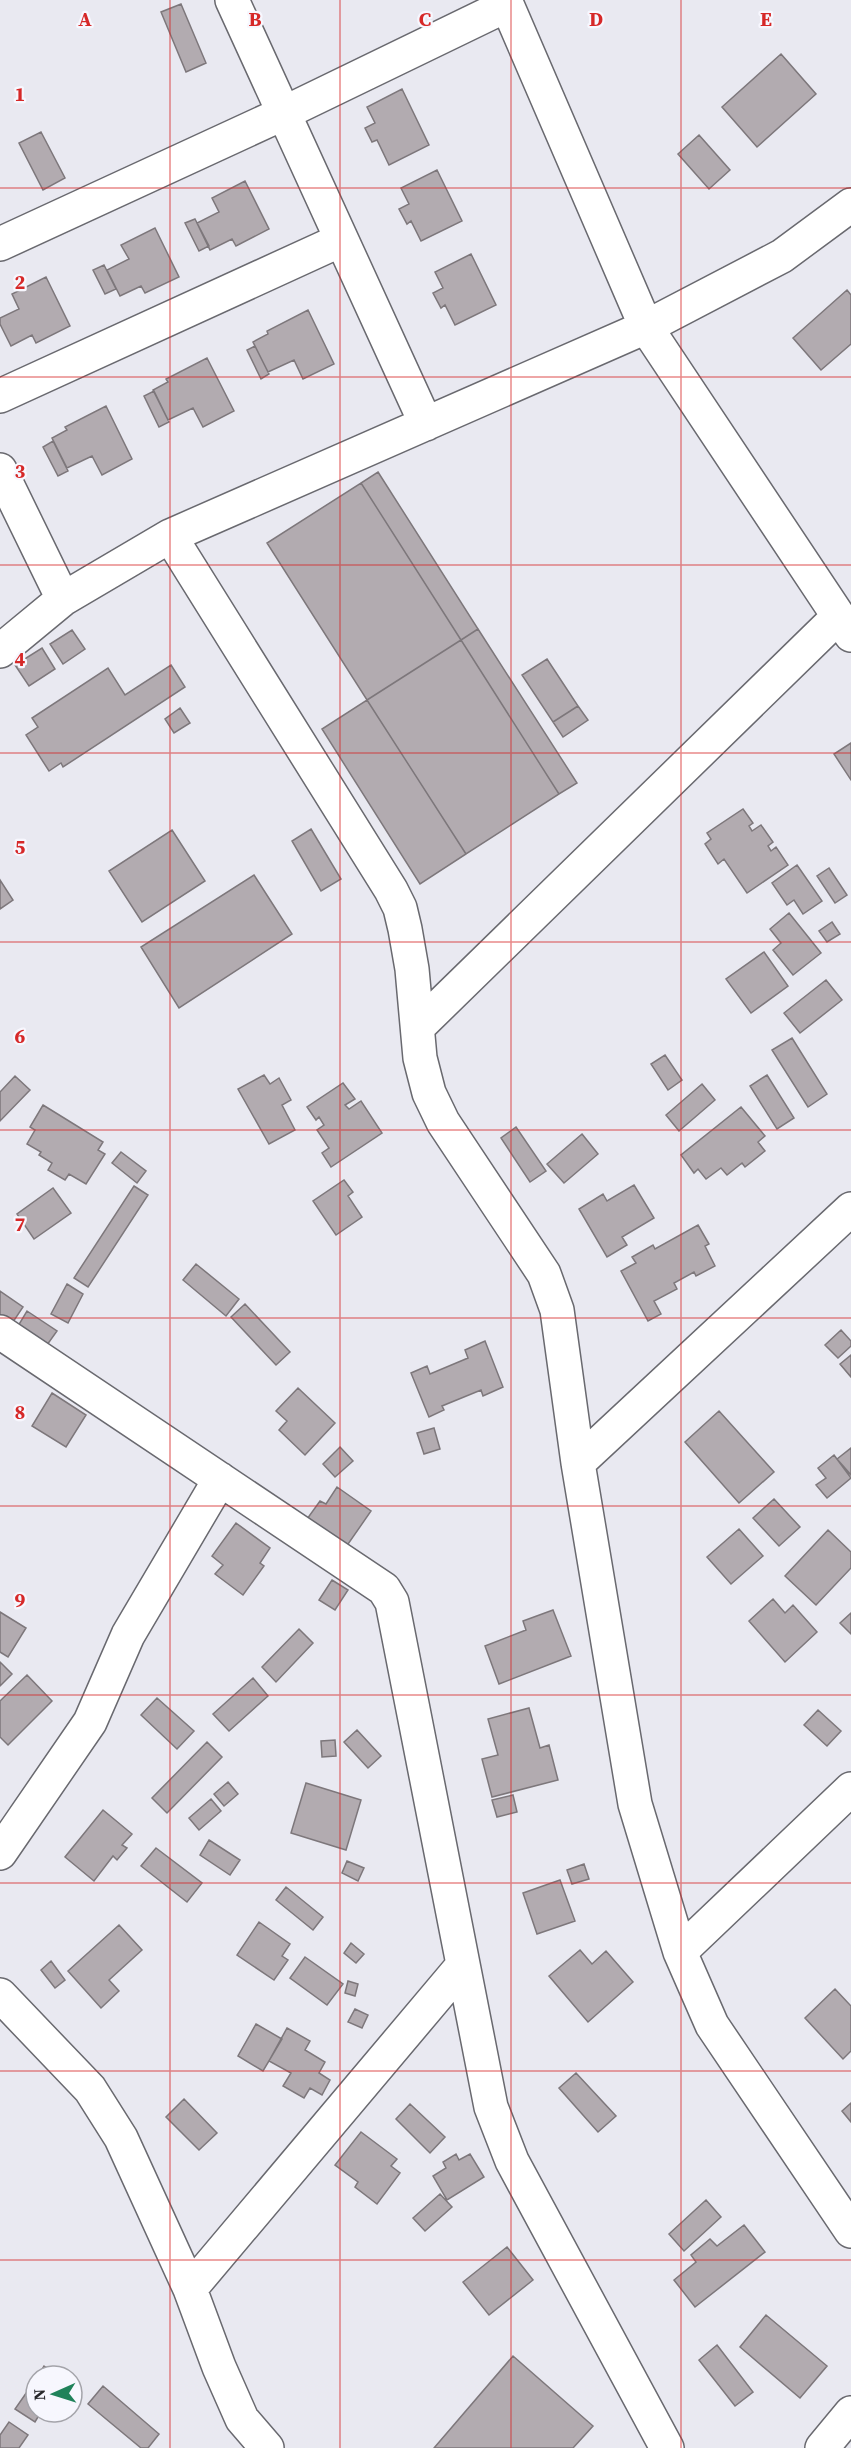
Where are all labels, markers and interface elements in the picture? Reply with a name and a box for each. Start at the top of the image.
text: A [78,5,92,33]
text: B [248,5,262,33]
text: C [419,5,431,33]
text: D [589,5,603,33]
text: E [760,5,772,33]
text: 1 [15,80,25,108]
text: 2 [15,268,26,296]
text: 3 [15,457,26,485]
text: 4 [15,645,26,673]
text: 5 [15,833,26,861]
text: 6 [15,1022,26,1050]
text: 7 [15,1210,26,1238]
text: 8 [15,1398,25,1426]
text: 9 [15,1586,26,1614]
north arrow [24,2364,84,2424]
text: N [28,2388,50,2401]

